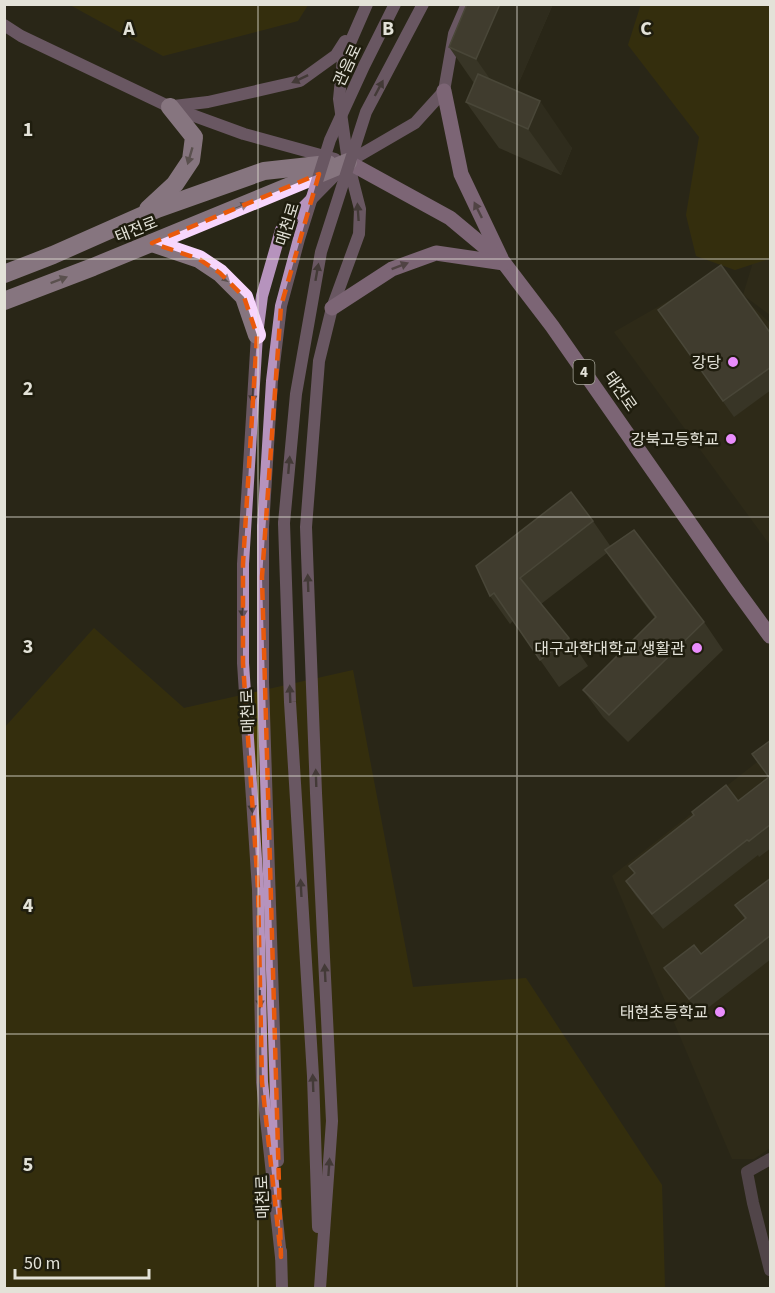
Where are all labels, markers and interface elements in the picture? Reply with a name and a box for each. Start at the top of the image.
text: A [122,15,135,43]
text: B [382,15,394,43]
text: C [640,15,652,43]
street label: 관음로 [329,41,367,90]
one-way arrow [291,74,309,84]
one-way arrow [374,79,384,96]
text: 1 [23,116,33,144]
one-way arrow [185,147,194,165]
street label: 매천로 [271,200,305,249]
one-way arrow [231,202,249,211]
one-way arrow [354,202,363,221]
one-way arrow [474,202,483,219]
street label: 태전로 [112,211,161,248]
one-way arrow [391,261,409,271]
one-way arrow [313,262,322,281]
one-way arrow [215,269,230,282]
one-way arrow [50,275,68,284]
place label: 강당 [692,352,721,374]
marker: 강당 [726,355,740,369]
road number: 4 [574,360,594,384]
street label: 태전로 [599,367,642,416]
text: 2 [23,375,33,403]
one-way arrow [249,384,258,403]
place label: 강북고등학교 [631,429,719,451]
marker: 강북고등학교 [724,432,738,446]
one-way arrow [284,455,294,474]
one-way arrow [303,574,312,593]
one-way arrow [238,600,248,619]
text: 3 [23,633,33,661]
place label: 대구과학대학교 생활관 [535,638,685,660]
marker: 대구과학대학교 생활관 [690,641,704,655]
one-way arrow [285,684,295,703]
street label: 매천로 [236,688,260,733]
one-way arrow [311,768,320,787]
one-way arrow [248,795,257,814]
one-way arrow [297,879,306,898]
text: 4 [23,892,34,920]
one-way arrow [321,963,330,982]
one-way arrow [256,989,265,1008]
place label: 태현초등학교 [620,1002,708,1024]
marker: 태현초등학교 [713,1005,727,1019]
one-way arrow [308,1074,317,1093]
text: 5 [23,1151,33,1179]
one-way arrow [324,1158,334,1177]
street label: 매천로 [251,1174,275,1219]
scale bar [15,1242,148,1280]
text: 50 m [24,1251,60,1276]

